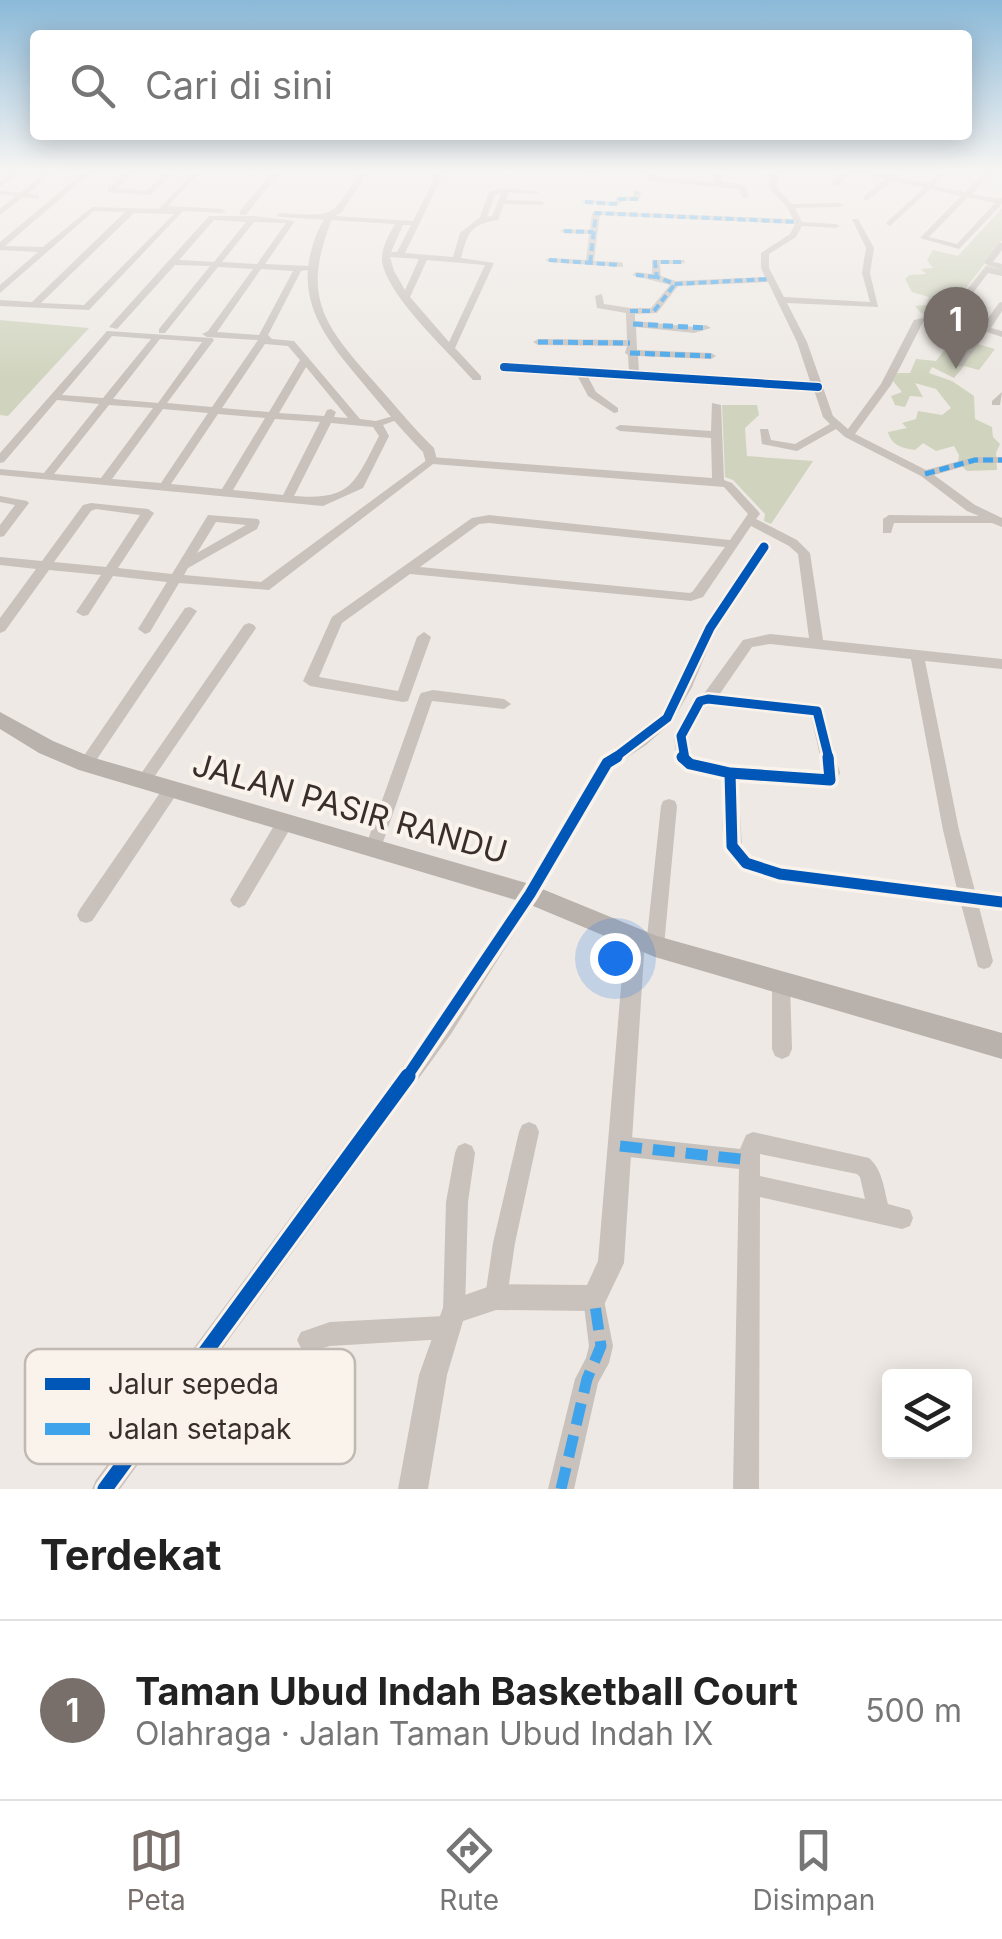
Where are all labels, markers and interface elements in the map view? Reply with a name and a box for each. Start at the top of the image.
search box [30,30,972,140]
icon: search [65,58,120,113]
text: Cari di sini [145,62,333,108]
pin: 1 [924,286,988,369]
street label: JALAN PASIR RANDU [188,744,512,872]
your location [590,933,641,984]
legend [25,1349,355,1464]
text: Jalur sepeda [108,1367,279,1401]
map controls [882,1369,972,1459]
button: layers [882,1369,972,1459]
text: Jalan setapak [108,1412,291,1446]
text: Terdekat [40,1529,221,1580]
text: Taman Ubud Indah Basketball Court [135,1668,798,1714]
text: 1 [66,1691,79,1730]
text: 500 m [865,1691,962,1730]
text: Olahraga · Jalan Taman Ubud Indah IX [135,1714,713,1753]
tab: Peta [127,1823,186,1917]
tab: Rute [439,1823,499,1917]
tab: Disimpan [753,1823,875,1917]

